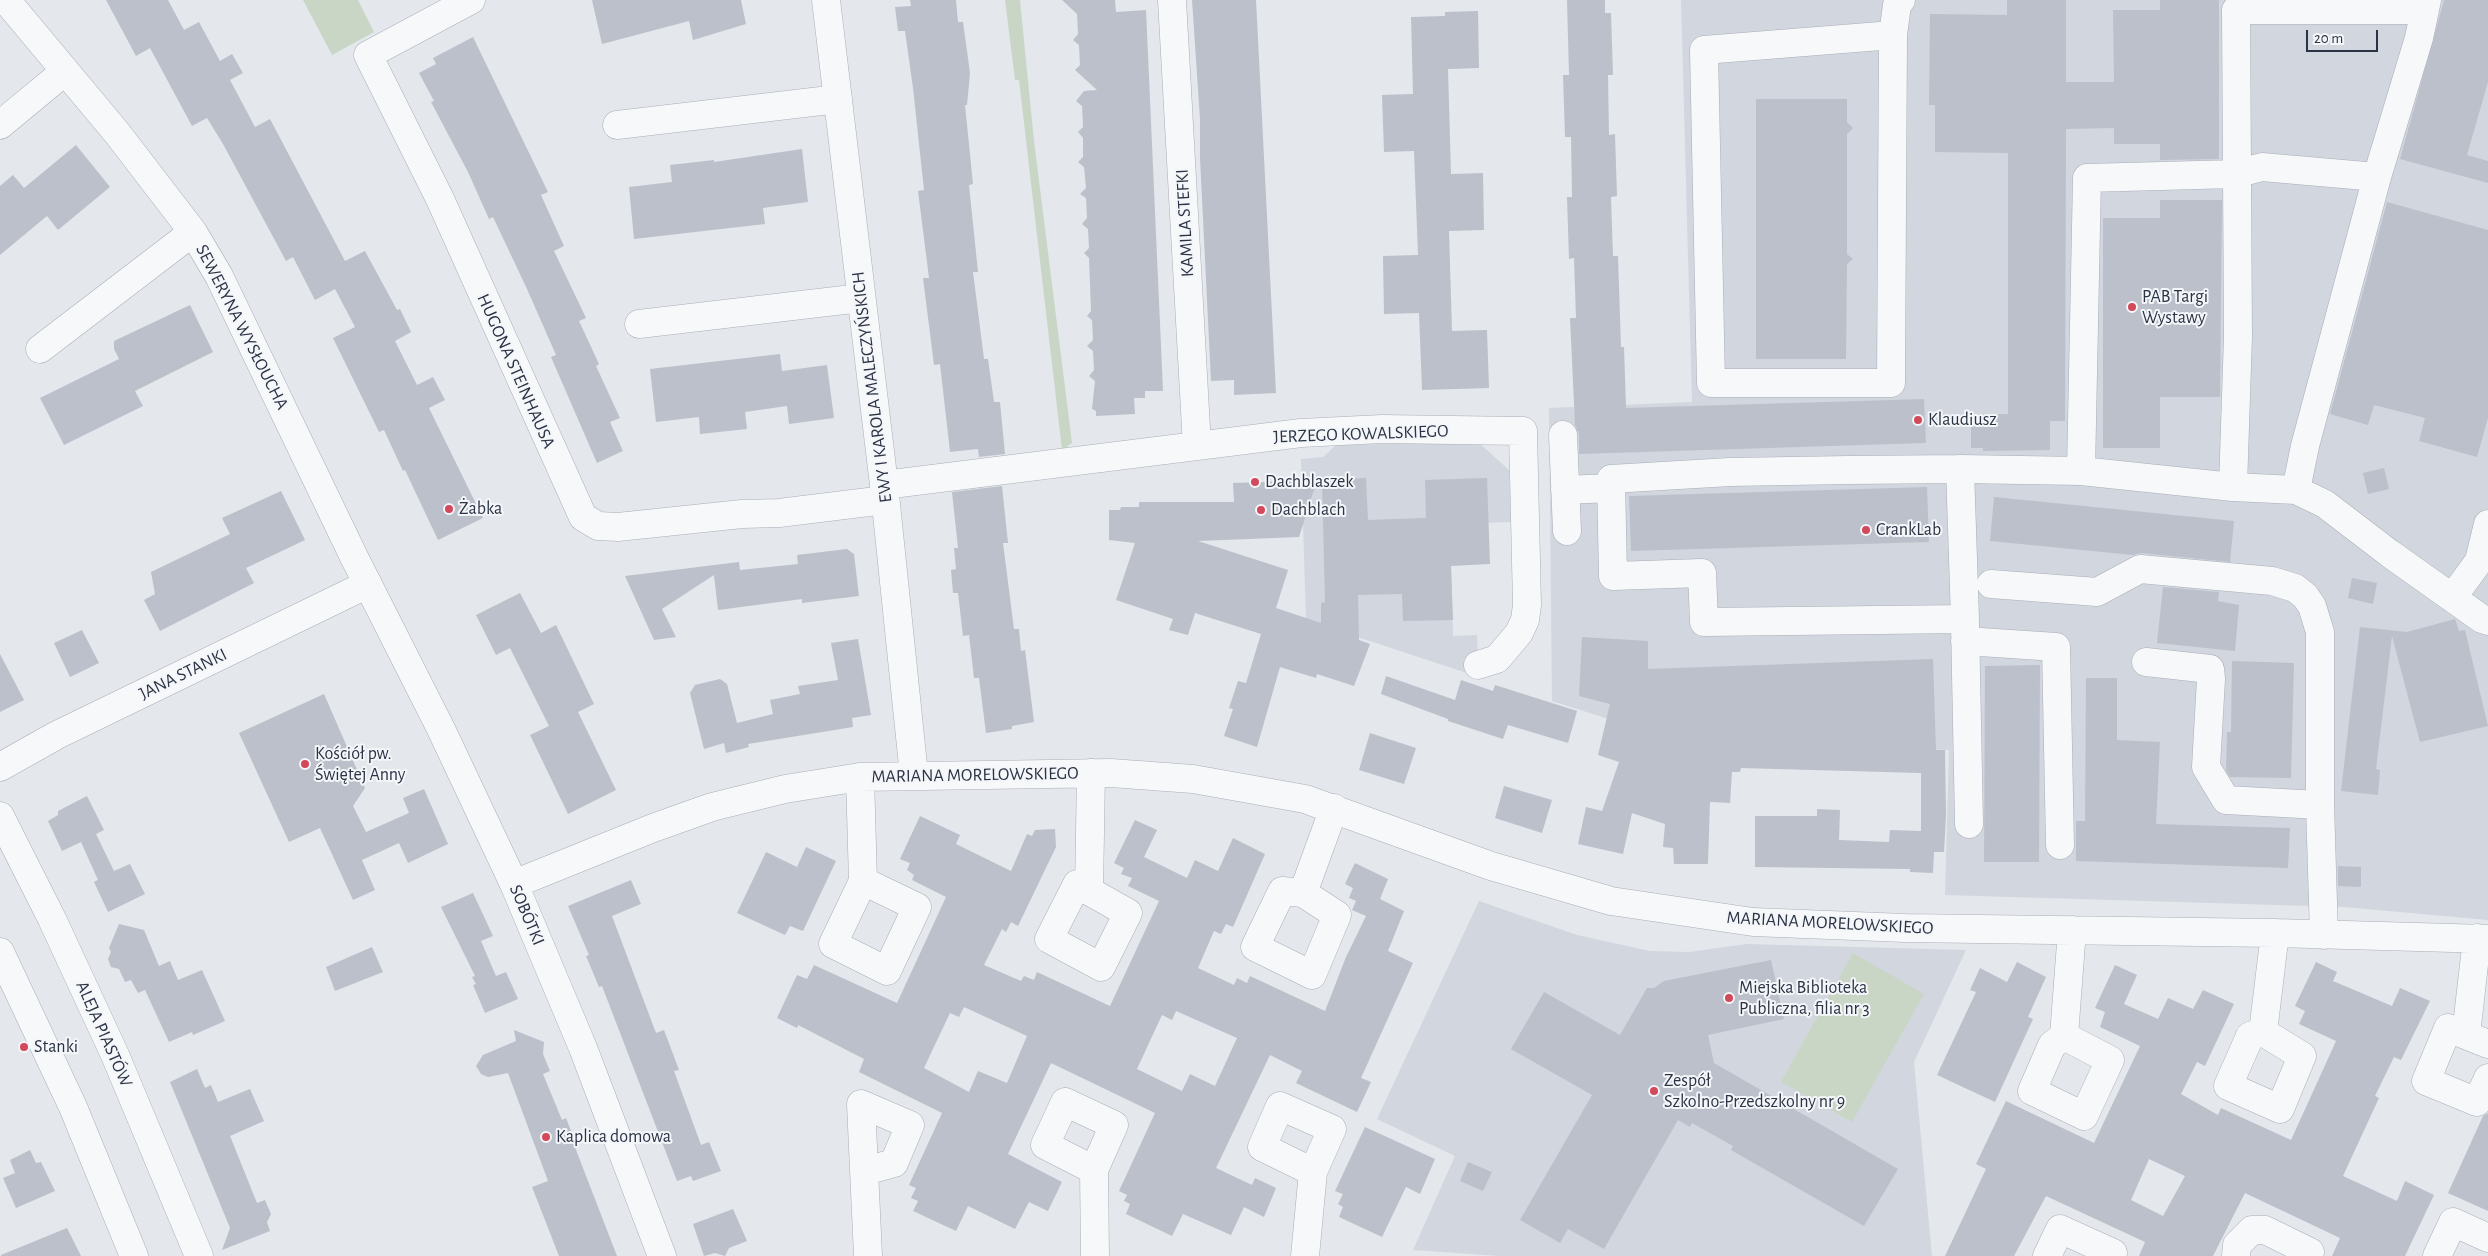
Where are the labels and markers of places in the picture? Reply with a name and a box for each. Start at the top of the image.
place label: PAB Targi Wystawy [2142,286,2208,328]
marker: PAB Targi Wystawy [2126,301,2138,313]
place label: Klaudiusz [1928,409,1997,431]
marker: Klaudiusz [1912,414,1924,426]
place label: Dachblaszek [1265,471,1354,493]
marker: Dachblaszek [1249,476,1261,488]
place label: Żabka [459,498,502,520]
place label: Dachblach [1271,499,1346,521]
marker: Żabka [443,503,455,515]
marker: Dachblach [1255,504,1267,516]
place label: CrankLab [1876,519,1941,541]
marker: CrankLab [1860,524,1872,536]
place label: Kościół pw. Świętej Anny [315,743,405,786]
marker: Kościół pw. Świętej Anny [299,758,311,770]
place label: Miejska Biblioteka Publiczna, filia nr 3 [1739,977,1870,1020]
marker: Miejska Biblioteka Publiczna, filia nr 3 [1723,992,1735,1004]
place label: Stanki [34,1036,78,1058]
marker: Stanki [18,1041,30,1053]
place label: Zespół Szkolno-Przedszkolny nr 9 [1664,1070,1845,1112]
marker: Zespół Szkolno-Przedszkolny nr 9 [1648,1085,1660,1097]
place label: Kaplica domowa [556,1126,671,1148]
marker: Kaplica domowa [540,1131,552,1143]

